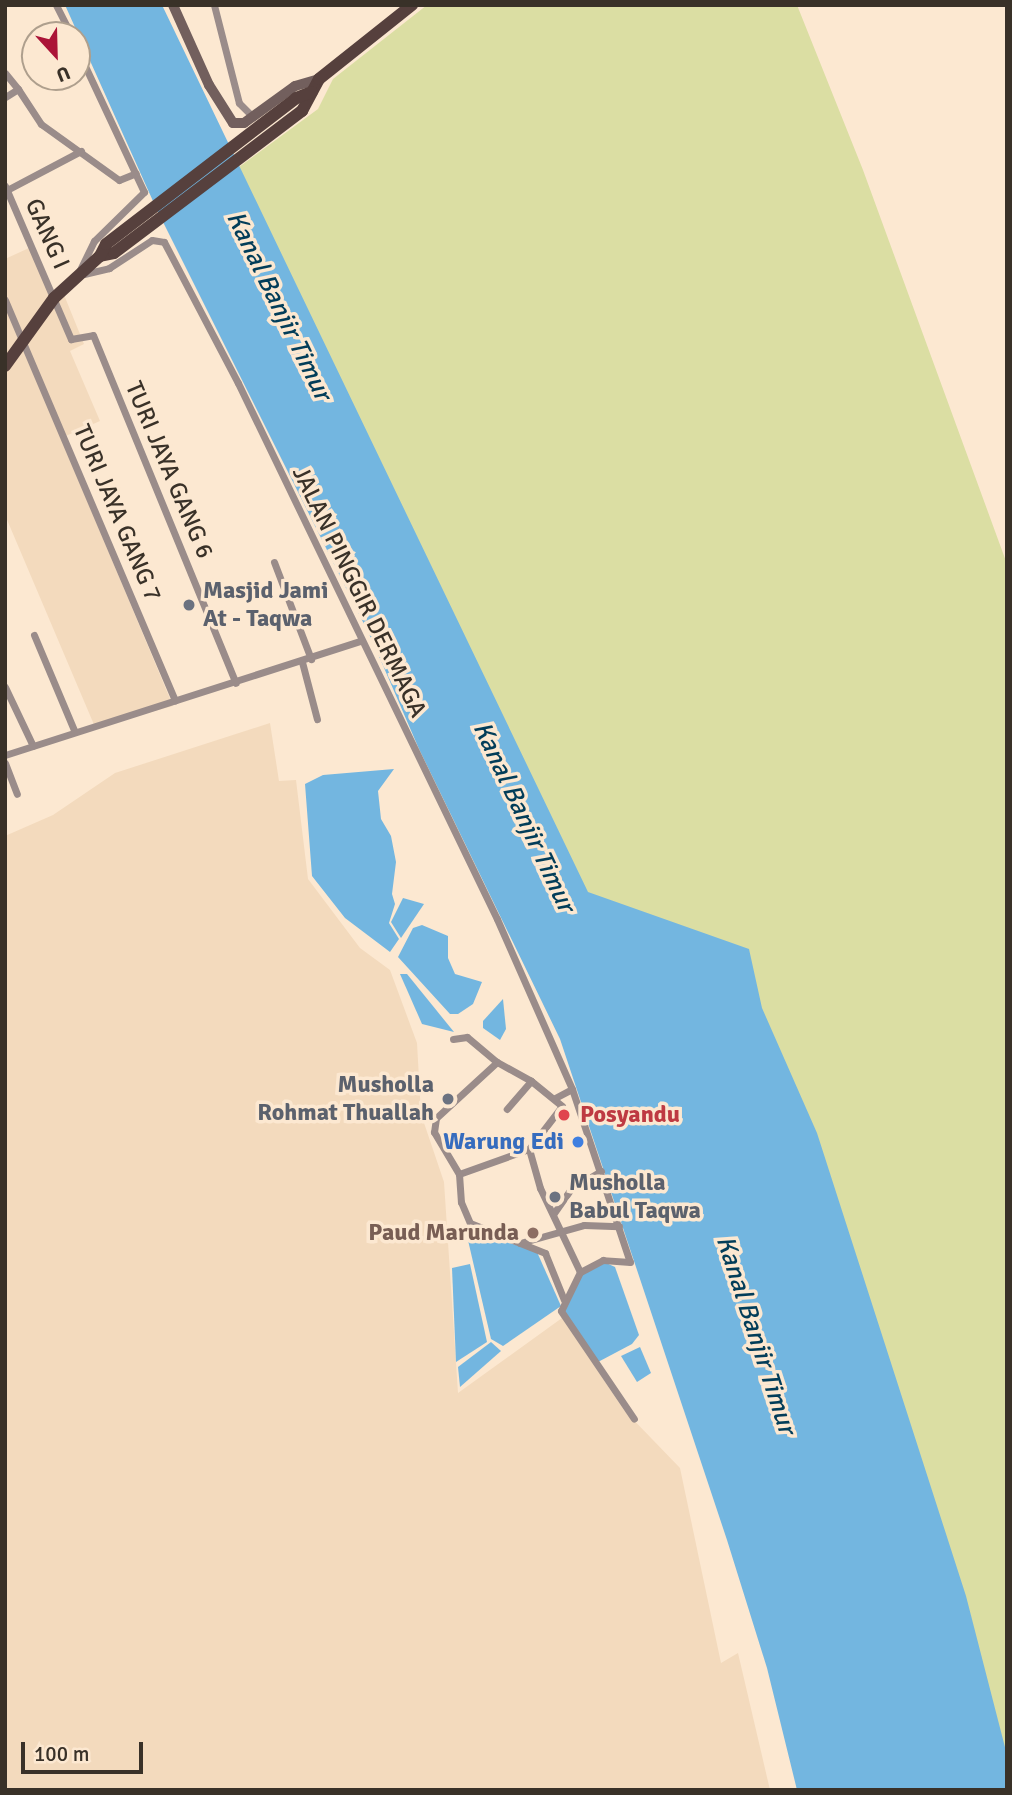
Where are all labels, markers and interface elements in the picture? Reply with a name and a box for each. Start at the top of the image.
north arrow [21,21,91,91]
text: U [53,60,74,87]
street label: GANG I [19,194,75,274]
water label: Kanal Banjir Timur [219,206,337,406]
street label: TURI JAYA GANG 6 [119,377,219,563]
street label: TURI JAYA GANG 7 [67,420,167,606]
street label: JALAN PINGGIR DERMAGA [286,462,432,722]
place label: Masjid Jami At - Taqwa [203,577,328,633]
marker: Masjid Jami At - Taqwa [181,597,197,613]
water label: Kanal Banjir Timur [465,717,581,917]
place label: Musholla Rohmat Thuallah [257,1071,434,1127]
marker: Musholla Rohmat Thuallah [440,1091,456,1107]
place label: Posyandu [580,1101,680,1129]
marker: Posyandu [554,1105,574,1125]
place label: Warung Edi [443,1128,564,1156]
marker: Warung Edi [570,1134,586,1150]
place label: Musholla Babul Taqwa [569,1169,701,1225]
marker: Musholla Babul Taqwa [547,1189,563,1205]
place label: Paud Marunda [368,1219,519,1247]
marker: Paud Marunda [525,1225,541,1241]
water label: Kanal Banjir Timur [708,1232,802,1438]
scale bar [24,1728,147,1772]
text: 100 m [34,1741,89,1767]

